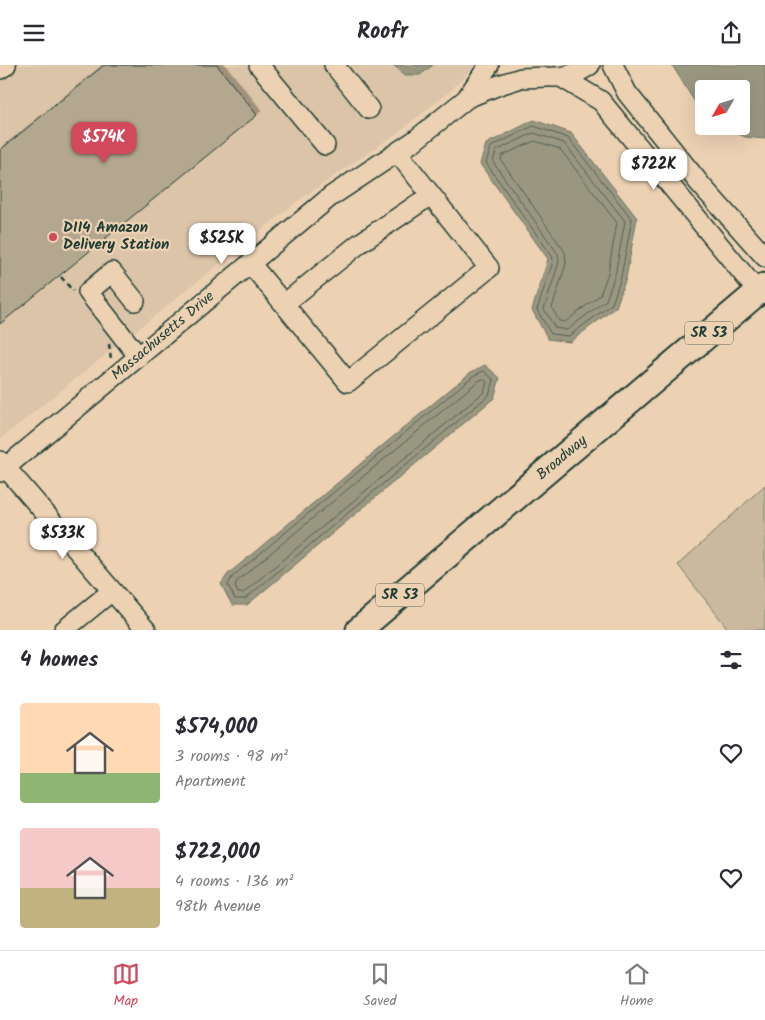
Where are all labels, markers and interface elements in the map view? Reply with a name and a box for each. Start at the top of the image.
text: Roofr [357,15,408,50]
icon: menu [20,19,48,47]
icon: share [717,19,745,47]
north arrow [695,80,750,135]
map controls [695,80,750,135]
pin: $574K [69,121,139,164]
text: $574K [82,125,126,150]
pin: $722K [619,149,689,191]
text: $722K [631,152,677,177]
place label: DII4 Amazon Delivery Station [63,216,169,257]
pin: $525K [187,223,257,265]
text: $525K [200,226,244,251]
marker: DII4 Amazon Delivery Station [47,231,59,243]
street label: Massachusetts Drive [106,285,220,387]
road number: SR 53 [685,321,733,345]
street label: Broadway [531,429,593,486]
pin: $533K [28,517,98,560]
text: $533K [41,521,85,546]
road number: SR 53 [376,583,424,607]
text: 4 homes [20,644,98,677]
icon: filters [717,646,745,674]
text: $574,000 [175,711,257,744]
icon: home [60,723,120,783]
icon: heart [717,739,745,767]
text: 3 rooms · 98 m² [175,744,288,769]
text: Apartment [175,769,246,794]
text: $722,000 [175,836,260,869]
icon: home [60,848,120,908]
icon: heart [717,864,745,892]
text: 4 rooms · 136 m² [175,869,293,894]
text: 98th Avenue [175,894,261,919]
tab: Map [112,960,140,1012]
tab: Saved [363,960,397,1012]
tab: Home [620,960,653,1012]

